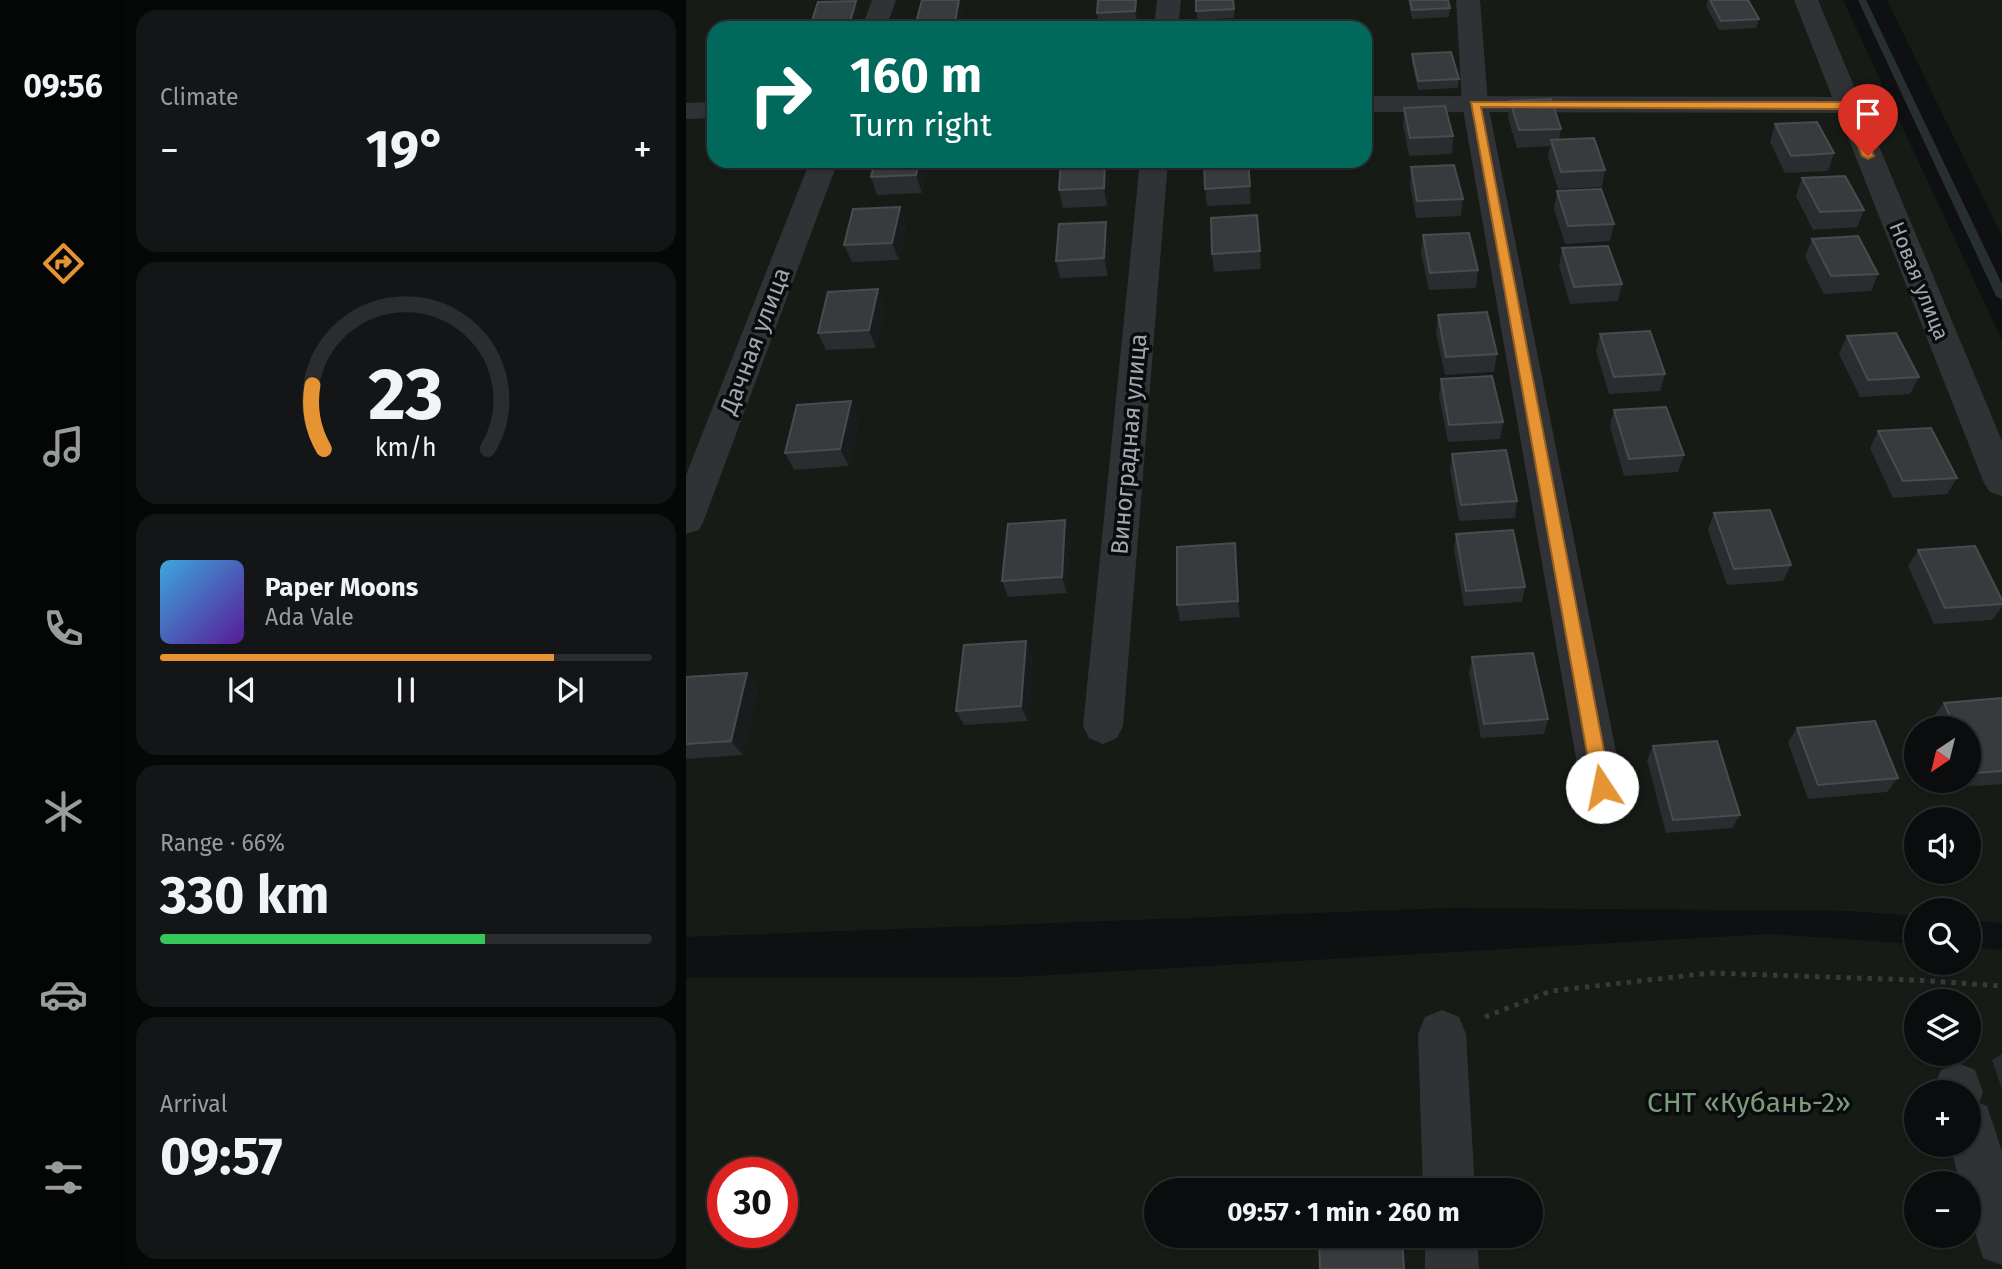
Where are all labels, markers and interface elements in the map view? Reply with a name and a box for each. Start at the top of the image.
text: 160 m [850,46,982,105]
icon: right [735,49,826,140]
text: 09:56 [23,67,103,105]
text: Climate [160,83,239,111]
pin [1838,84,1898,156]
icon: arrive [1849,95,1887,133]
text: Turn right [850,106,992,144]
text: 19° [366,118,446,181]
text: − [160,127,179,173]
text: + [633,127,652,173]
street label: Новая улица [1883,218,1955,344]
icon: directions [39,239,88,288]
street label: Дачная улица [714,264,796,419]
street label: Виноградная улица [1105,332,1153,556]
text: 23 [368,351,444,438]
icon: music [39,422,88,471]
text: km/h [375,432,437,462]
text: Paper Moons [265,572,418,603]
text: Ada Vale [265,603,354,631]
icon: phone [39,604,88,653]
icon: previous [223,671,261,709]
icon: pause [387,671,425,709]
icon: next [551,671,589,709]
north arrow [1904,716,1981,793]
map controls [1904,716,1981,1248]
position arrow [1565,750,1639,824]
icon: climate [39,787,88,836]
button: sound [1904,807,1981,884]
text: Range · 66% [160,829,285,857]
text: 330 km [160,864,329,927]
button: search [1904,898,1981,975]
icon: car [39,970,88,1019]
button: layers [1904,989,1981,1066]
button: + [1904,1080,1981,1157]
park label: СНТ «Кубань-2» [1647,1086,1851,1119]
text: Arrival [160,1090,227,1118]
text: 09:57 [160,1125,283,1188]
icon: filters [39,1153,88,1202]
speed limit sign: 30 [707,1157,798,1248]
button: − [1904,1171,1981,1248]
text: 09:57 · 1 min · 260 m [1227,1197,1460,1228]

